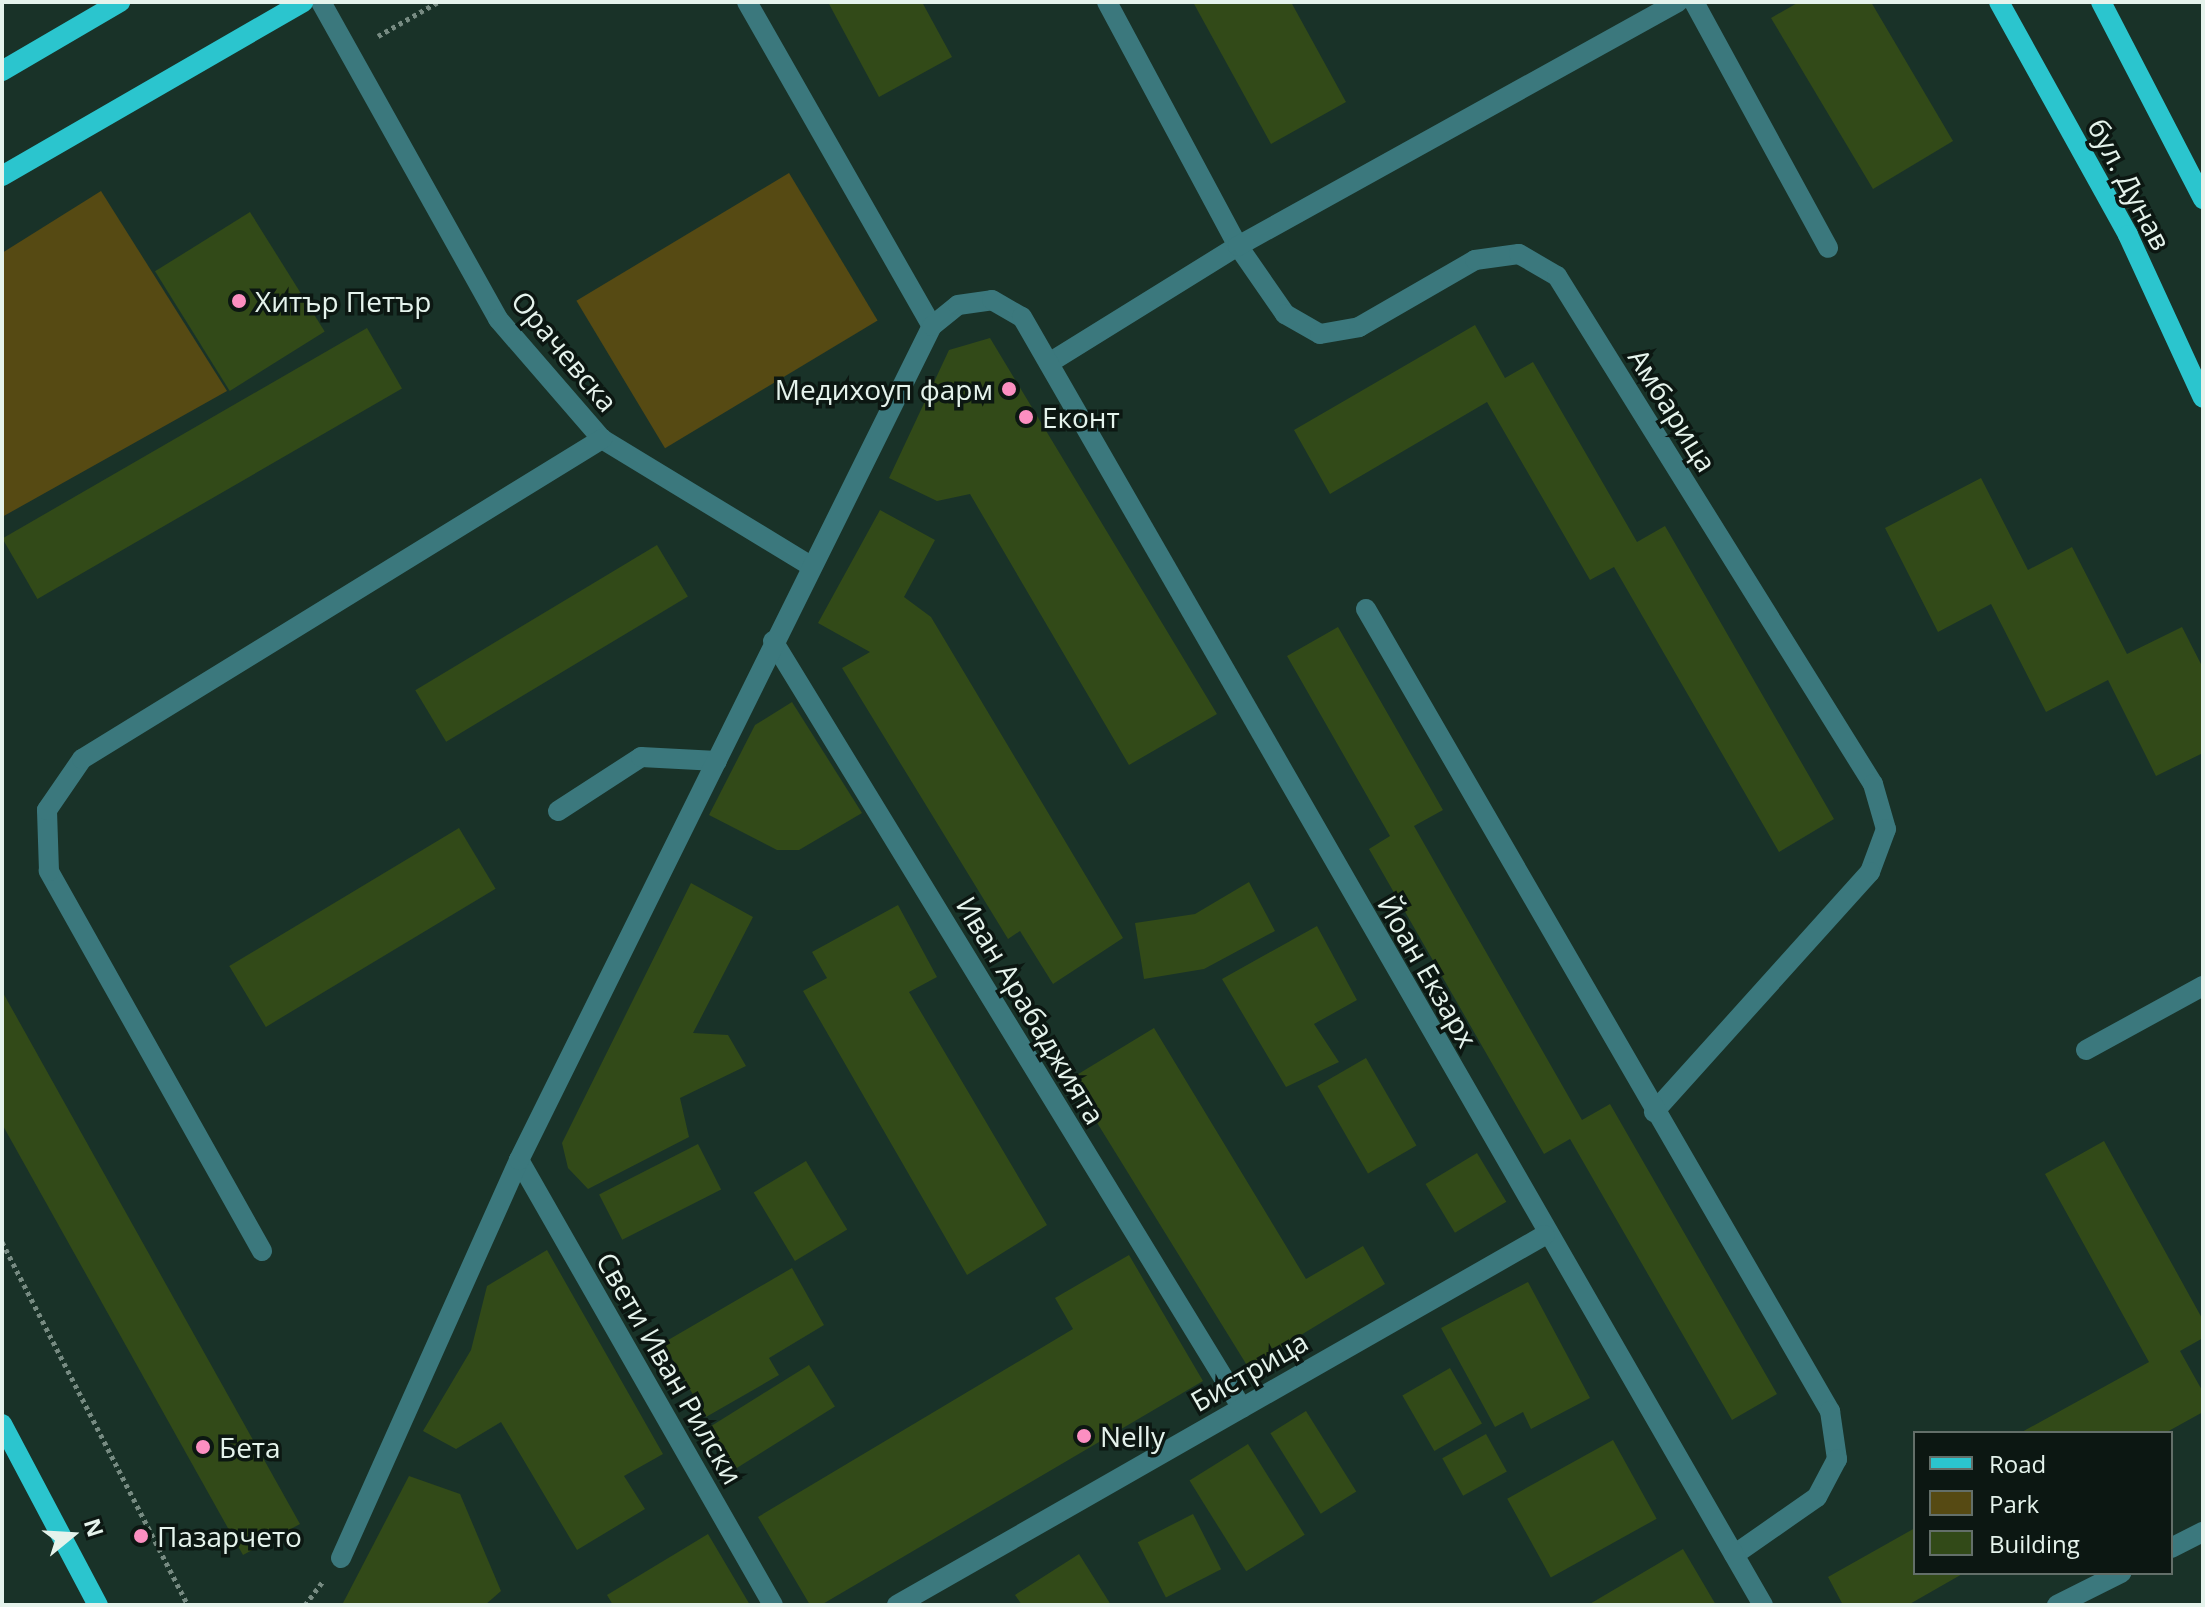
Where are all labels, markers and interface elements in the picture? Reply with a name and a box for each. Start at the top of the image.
street label: бул. Дунав [2081,113,2179,255]
place label: Хитър Петър [255,284,431,318]
street label: Орачевска [505,284,625,418]
marker: Хитър Петър [230,292,248,310]
street label: Амбарица [1622,342,1724,478]
place label: Медихоуп фарм [775,372,993,406]
marker: Медихоуп фарм [1000,380,1018,398]
place label: Еконт [1042,400,1120,434]
marker: Еконт [1017,408,1035,426]
street label: Йоан Екзарх [1371,889,1485,1053]
street label: Иван Арабаджията [950,890,1112,1130]
street label: Свети Иван Рилски [590,1246,750,1490]
street label: Бистрица [1185,1324,1313,1418]
place label: Nelly [1100,1419,1165,1453]
marker: Nelly [1075,1427,1093,1445]
place label: Бета [219,1430,281,1464]
legend [1913,1431,2173,1575]
marker: Бета [194,1438,212,1456]
text: Road [1989,1447,2046,1480]
text: Park [1989,1487,2039,1520]
north arrow [32,1495,112,1575]
text: N [78,1514,112,1541]
place label: Пазарчето [157,1519,302,1553]
marker: Пазарчето [132,1527,150,1545]
text: Building [1989,1527,2080,1560]

